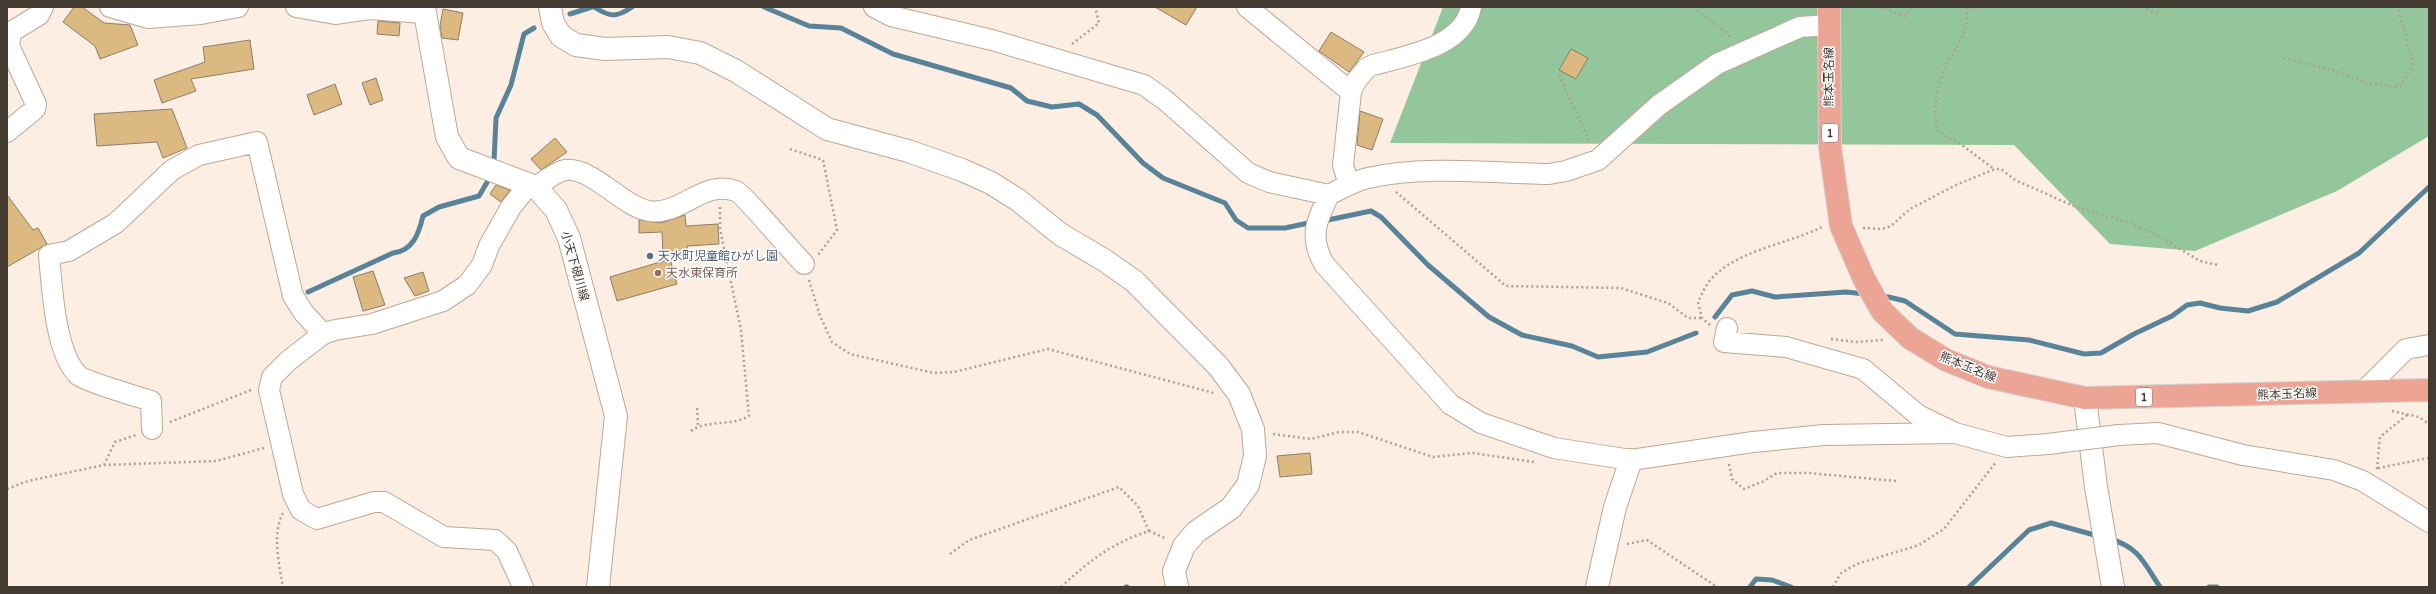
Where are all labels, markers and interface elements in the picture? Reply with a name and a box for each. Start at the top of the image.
street label: 熊本玉名線 [1822,47,1836,107]
road number: 1 [1822,124,1838,142]
street label: 小天下硯川線 [558,229,592,303]
place label: 天水町児童館ひがし園 [658,249,778,263]
marker: 天水町児童館ひがし園 [645,251,655,261]
place label: 天水東保育所 [666,266,738,280]
marker: 天水東保育所 [653,268,663,278]
street label: 熊本玉名線 [1938,349,1998,385]
street label: 熊本玉名線 [2257,386,2317,402]
road number: 1 [2136,388,2152,406]

